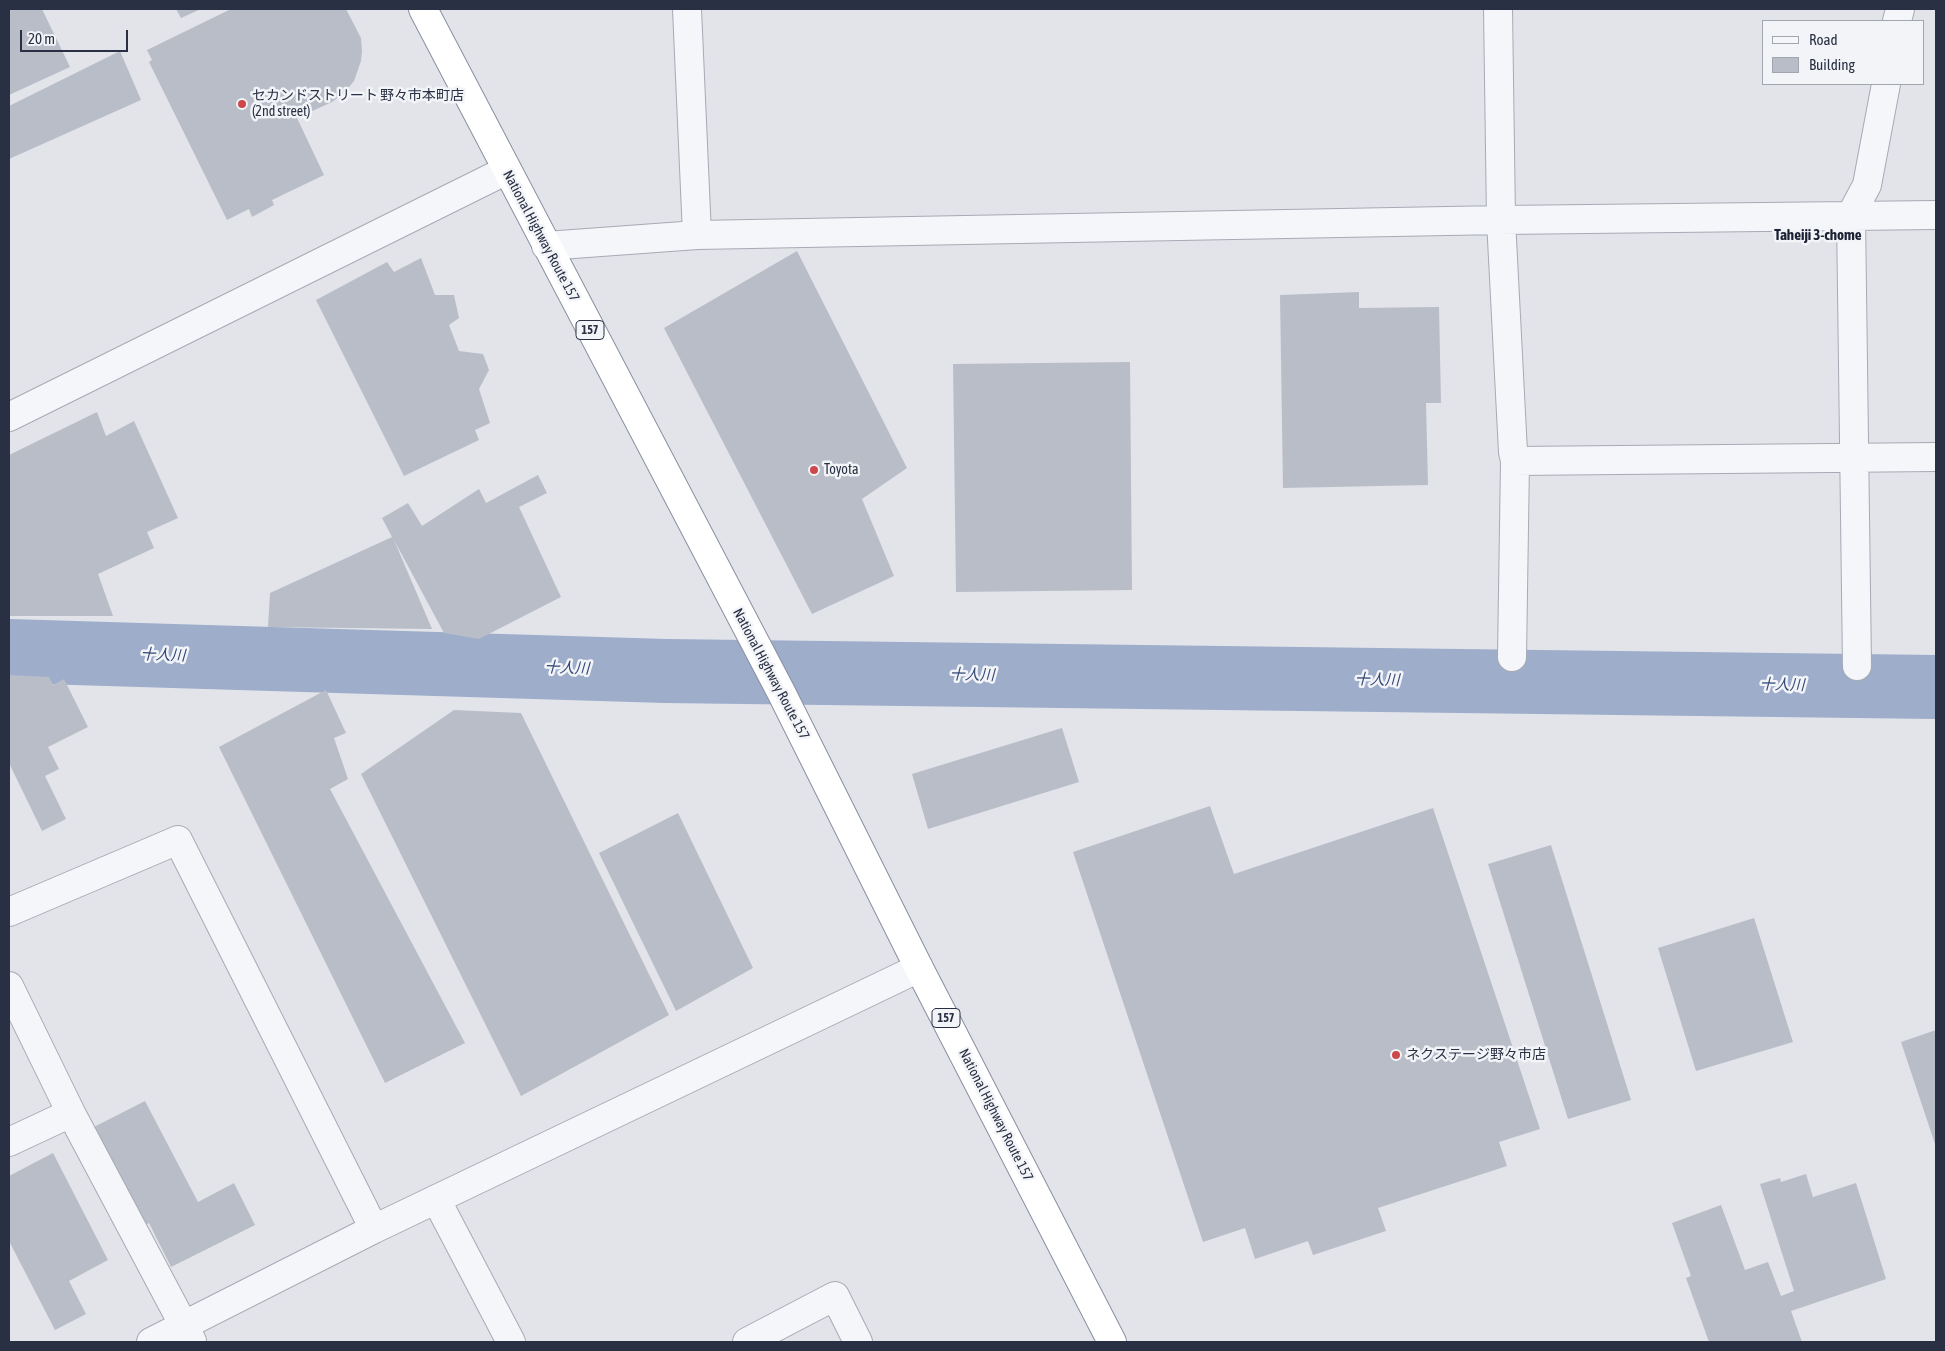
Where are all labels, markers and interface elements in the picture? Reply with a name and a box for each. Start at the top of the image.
scale bar [22,20,130,52]
legend [1762,20,1925,85]
text: 20 m [28,30,55,47]
text: Road [1809,31,1838,48]
text: Building [1809,56,1855,73]
place label: セカンドストリート 野々市本町店 (2nd street) [252,88,464,120]
marker: セカンドストリート 野々市本町店 (2nd street) [236,98,248,110]
street label: National Highway Route 157 [499,167,583,305]
district label: Taheiji 3-chome [1774,226,1862,244]
road number: 157 [576,320,604,340]
place label: Toyota [824,462,858,478]
marker: Toyota [808,464,820,476]
street label: National Highway Route 157 [729,605,813,743]
water label: 十人川 [140,645,186,665]
water label: 十人川 [544,658,590,678]
water label: 十人川 [949,666,995,684]
water label: 十人川 [1354,671,1400,689]
water label: 十人川 [1759,676,1805,694]
road number: 157 [932,1008,960,1028]
street label: National Highway Route 157 [955,1046,1037,1184]
place label: ネクステージ野々市店 [1406,1047,1546,1063]
marker: ネクステージ野々市店 [1390,1049,1402,1061]

